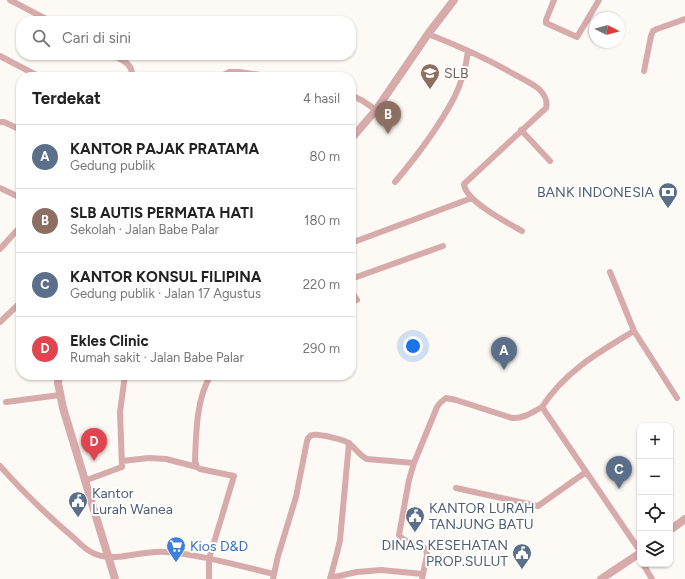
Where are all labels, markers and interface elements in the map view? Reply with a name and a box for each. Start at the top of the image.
north arrow [589,12,625,48]
search box [16,16,356,60]
icon: search [30,27,52,49]
text: Cari di sini [62,29,131,47]
school or university icon: SLB [419,62,441,90]
place label: SLB [444,65,468,82]
text: Terdekat [32,88,101,108]
text: 4 hasil [303,91,340,106]
pin: B [375,101,401,134]
text: KANTOR PAJAK PRATAMA [70,140,259,158]
text: A [40,149,50,164]
text: 80 m [309,149,340,164]
text: Gedung publik [70,158,155,173]
bank icon: BANK INDONESIA [657,181,679,209]
place label: BANK INDONESIA [537,184,655,201]
text: SLB AUTIS PERMATA HATI [70,204,253,222]
text: B [41,213,49,228]
text: 180 m [304,213,340,228]
text: Sekolah · Jalan Babe Palar [70,222,219,237]
text: KANTOR KONSUL FILIPINA [70,268,262,286]
text: C [40,277,50,292]
text: 220 m [303,277,340,292]
text: Gedung publik · Jalan 17 Agustus [70,286,261,301]
text: Ekles Clinic [70,332,149,350]
your location [403,336,423,356]
pin: A [491,337,517,370]
text: D [40,341,50,356]
text: 290 m [303,341,340,356]
text: Rumah sakit · Jalan Babe Palar [70,350,244,365]
map controls [637,423,673,567]
button: + [637,423,673,459]
pin: D [81,428,107,461]
pin: C [606,456,632,489]
button: − [637,459,673,495]
place label: Kantor Lurah Wanea [92,485,173,518]
public building icon: Kantor Lurah Wanea [67,490,89,518]
button: locate [637,495,673,531]
place label: KANTOR LURAH TANJUNG BATU [429,500,535,533]
public building icon: KANTOR LURAH TANJUNG BATU [404,505,426,533]
button: layers [637,531,673,567]
supermarket icon: Kios D&D [165,535,187,563]
place label: DINAS KESEHATAN PROP.SULUT [382,537,508,570]
place label: Kios D&D [190,538,248,555]
public building icon: DINAS KESEHATAN PROP.SULUT [511,542,533,570]

